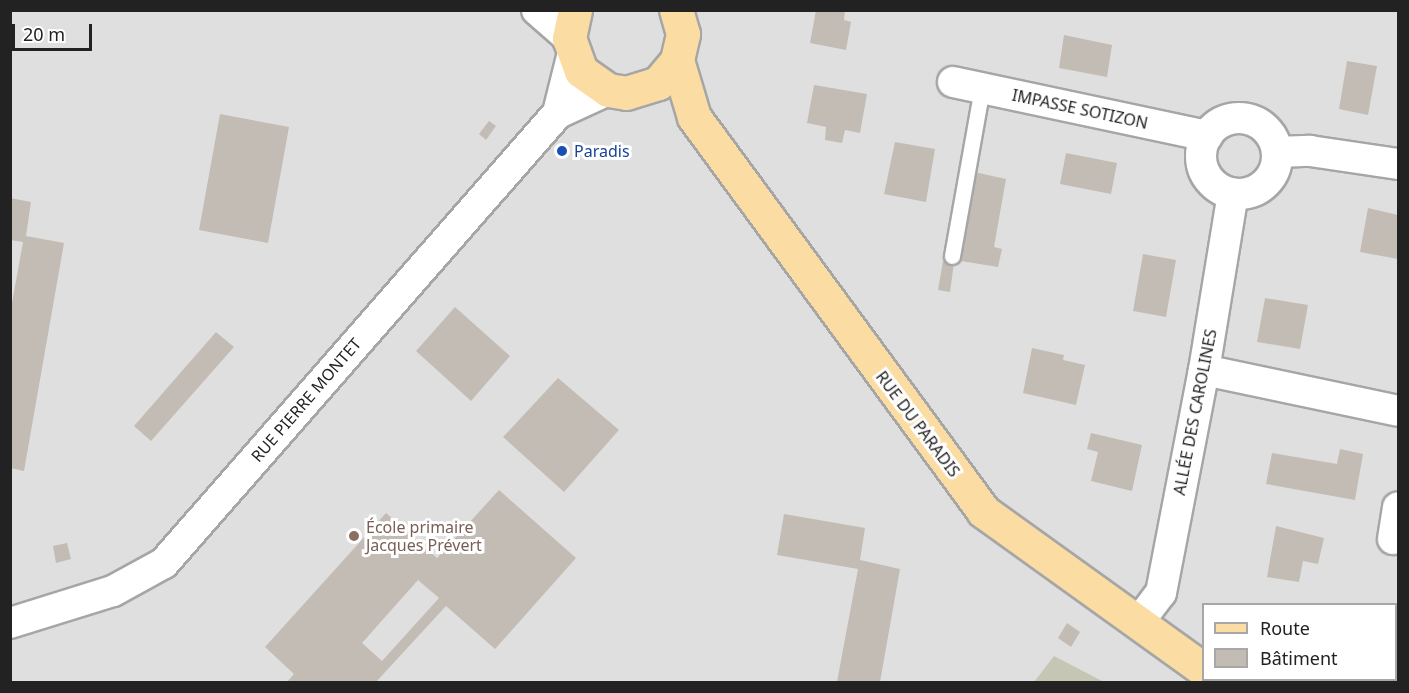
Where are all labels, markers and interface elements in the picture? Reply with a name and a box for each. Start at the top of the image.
scale bar [15,12,94,50]
text: 20 m [23,22,65,46]
street label: IMPASSE SOTIZON [1010,85,1150,133]
place label: Paradis [574,141,630,161]
marker: Paradis [555,144,569,158]
street label: ALLÉE DES CAROLINES [1169,327,1221,497]
street label: RUE PIERRE MONTET [247,334,365,466]
street label: RUE DU PARADIS [872,367,964,481]
place label: École primaire Jacques Prévert [366,517,482,555]
marker: École primaire Jacques Prévert [347,529,361,543]
legend [1202,603,1397,681]
text: Route [1260,616,1310,640]
text: Bâtiment [1260,646,1338,670]

